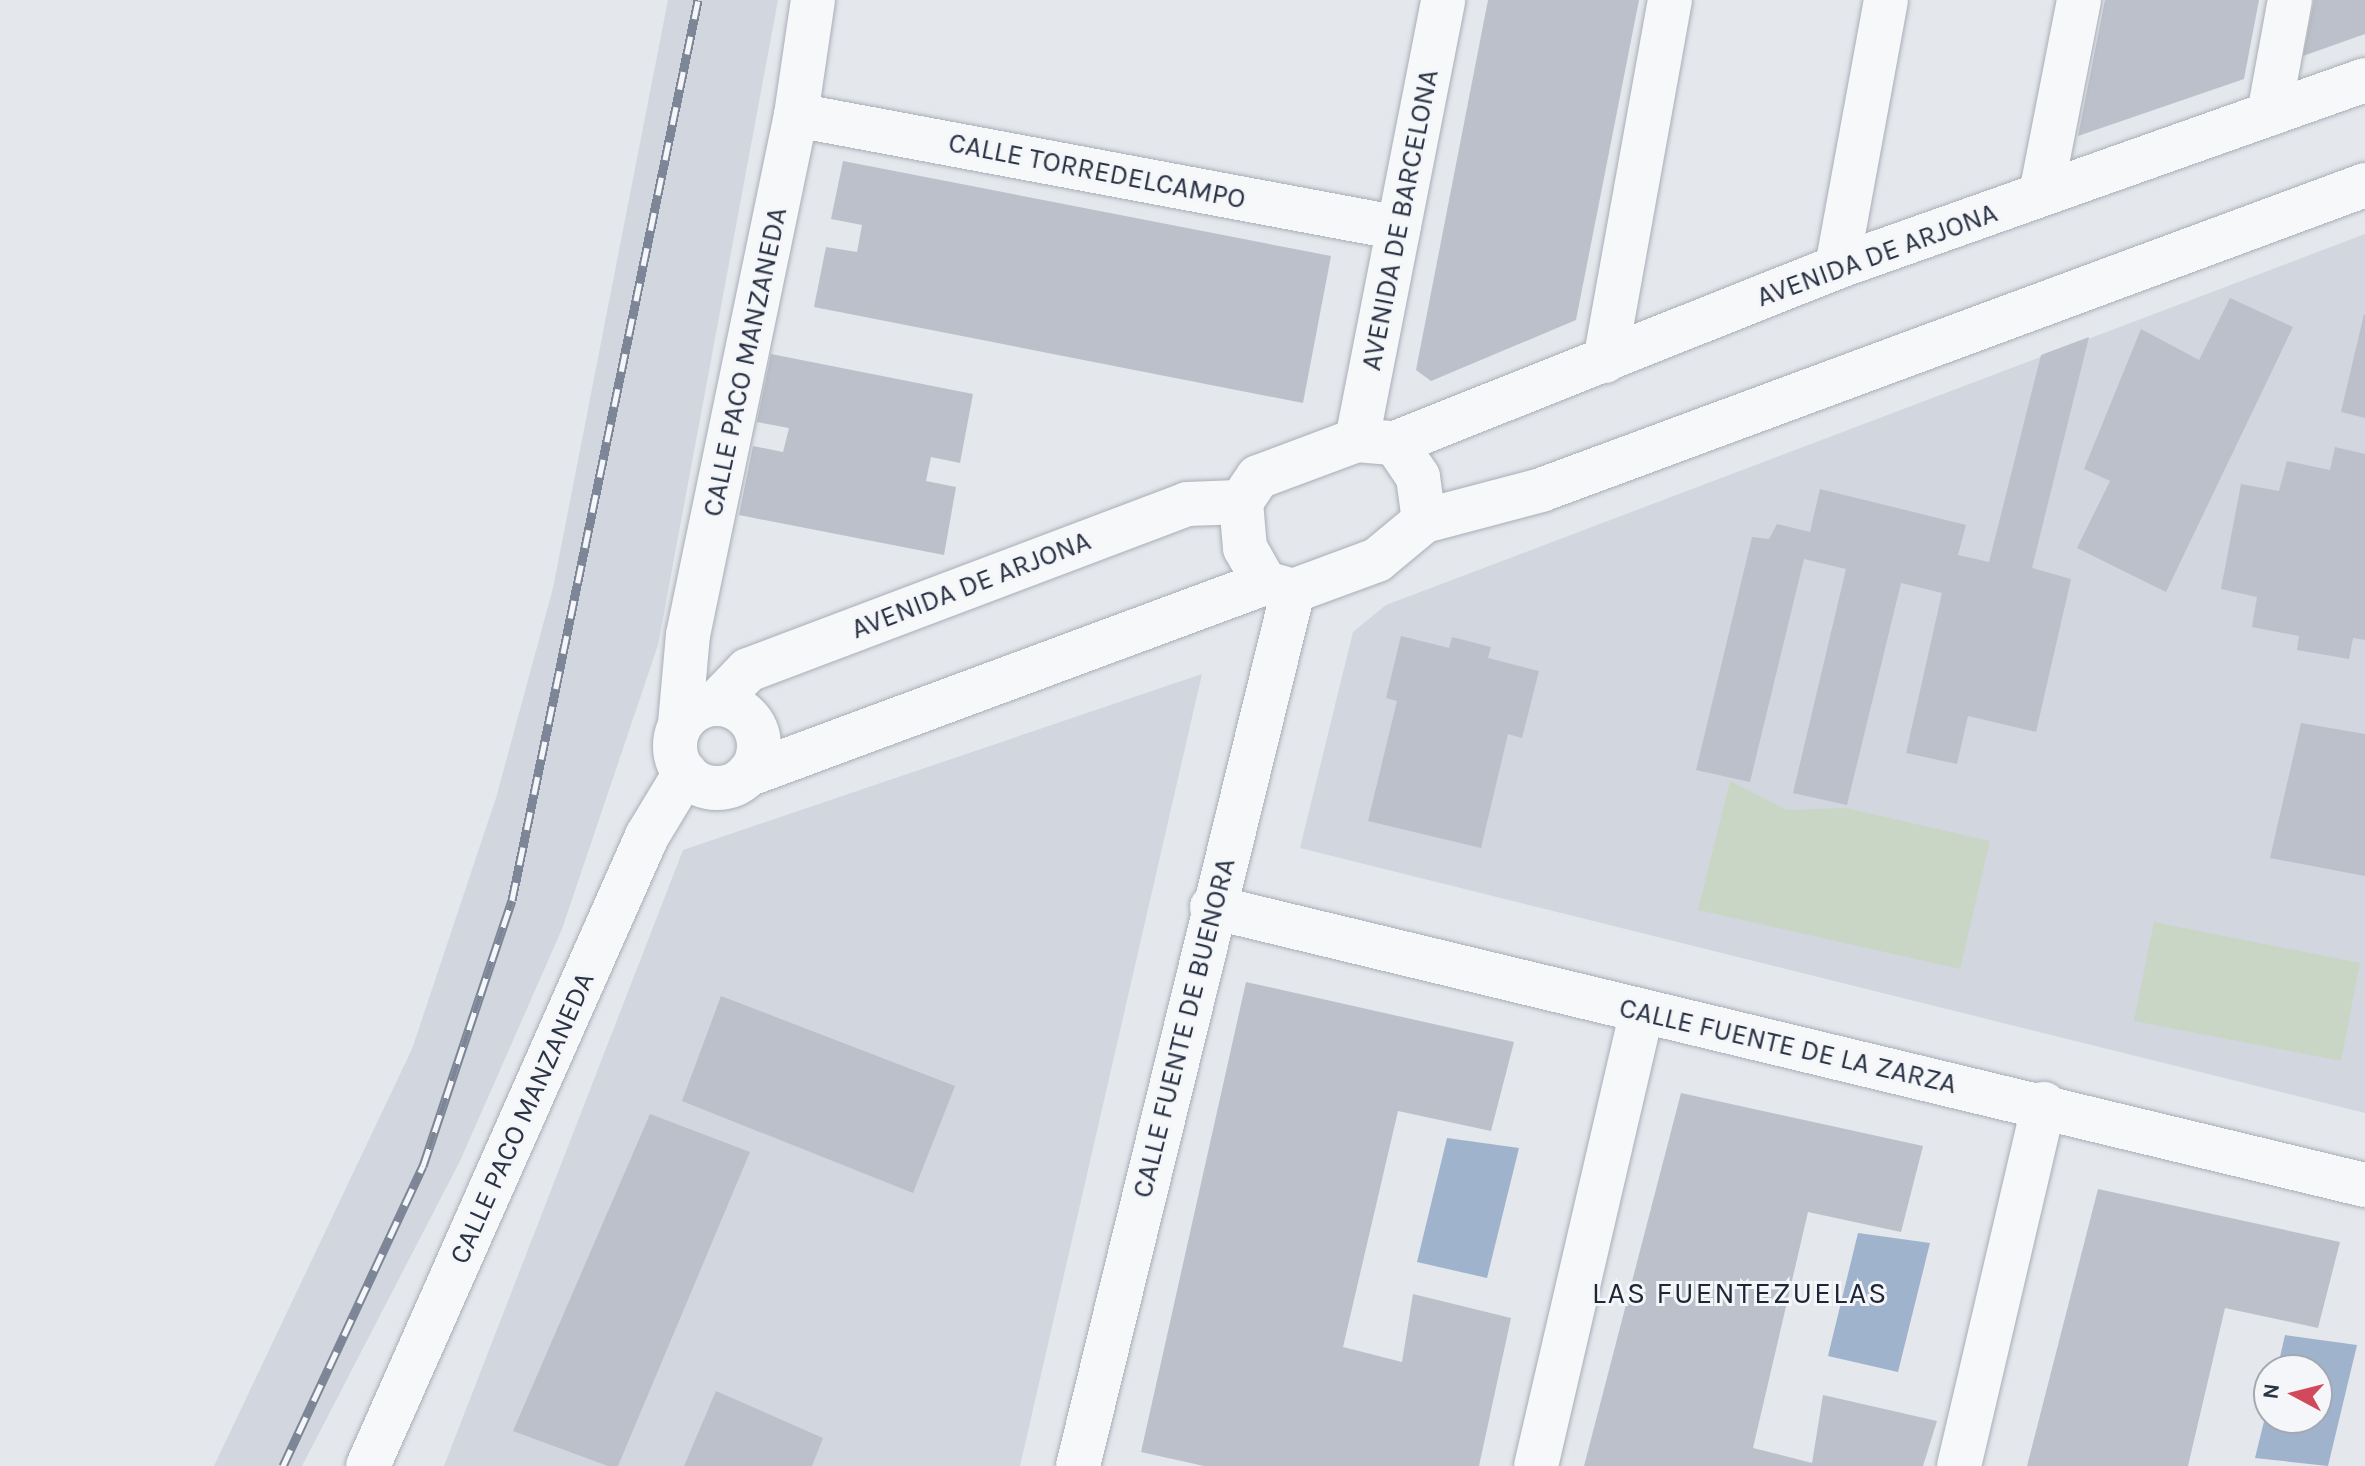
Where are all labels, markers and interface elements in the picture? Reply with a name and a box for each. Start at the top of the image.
street label: AVENIDA DE BARCELONA [1354,67,1446,373]
street label: CALLE TORREDELCAMPO [946,126,1248,216]
street label: AVENIDA DE ARJONA [1752,196,2002,314]
street label: CALLE PACO MANZANEDA [696,204,794,520]
street label: AVENIDA DE ARJONA [847,524,1095,646]
street label: CALLE FUENTE DE BUENORA [1126,855,1242,1201]
street label: CALLE PACO MANZANEDA [443,967,601,1269]
street label: CALLE FUENTE DE LA ZARZA [1616,991,1960,1101]
district label: LAS FUENTEZUELAS [1592,1275,1888,1311]
north arrow [2253,1354,2333,1434]
text: N [2257,1382,2285,1401]

